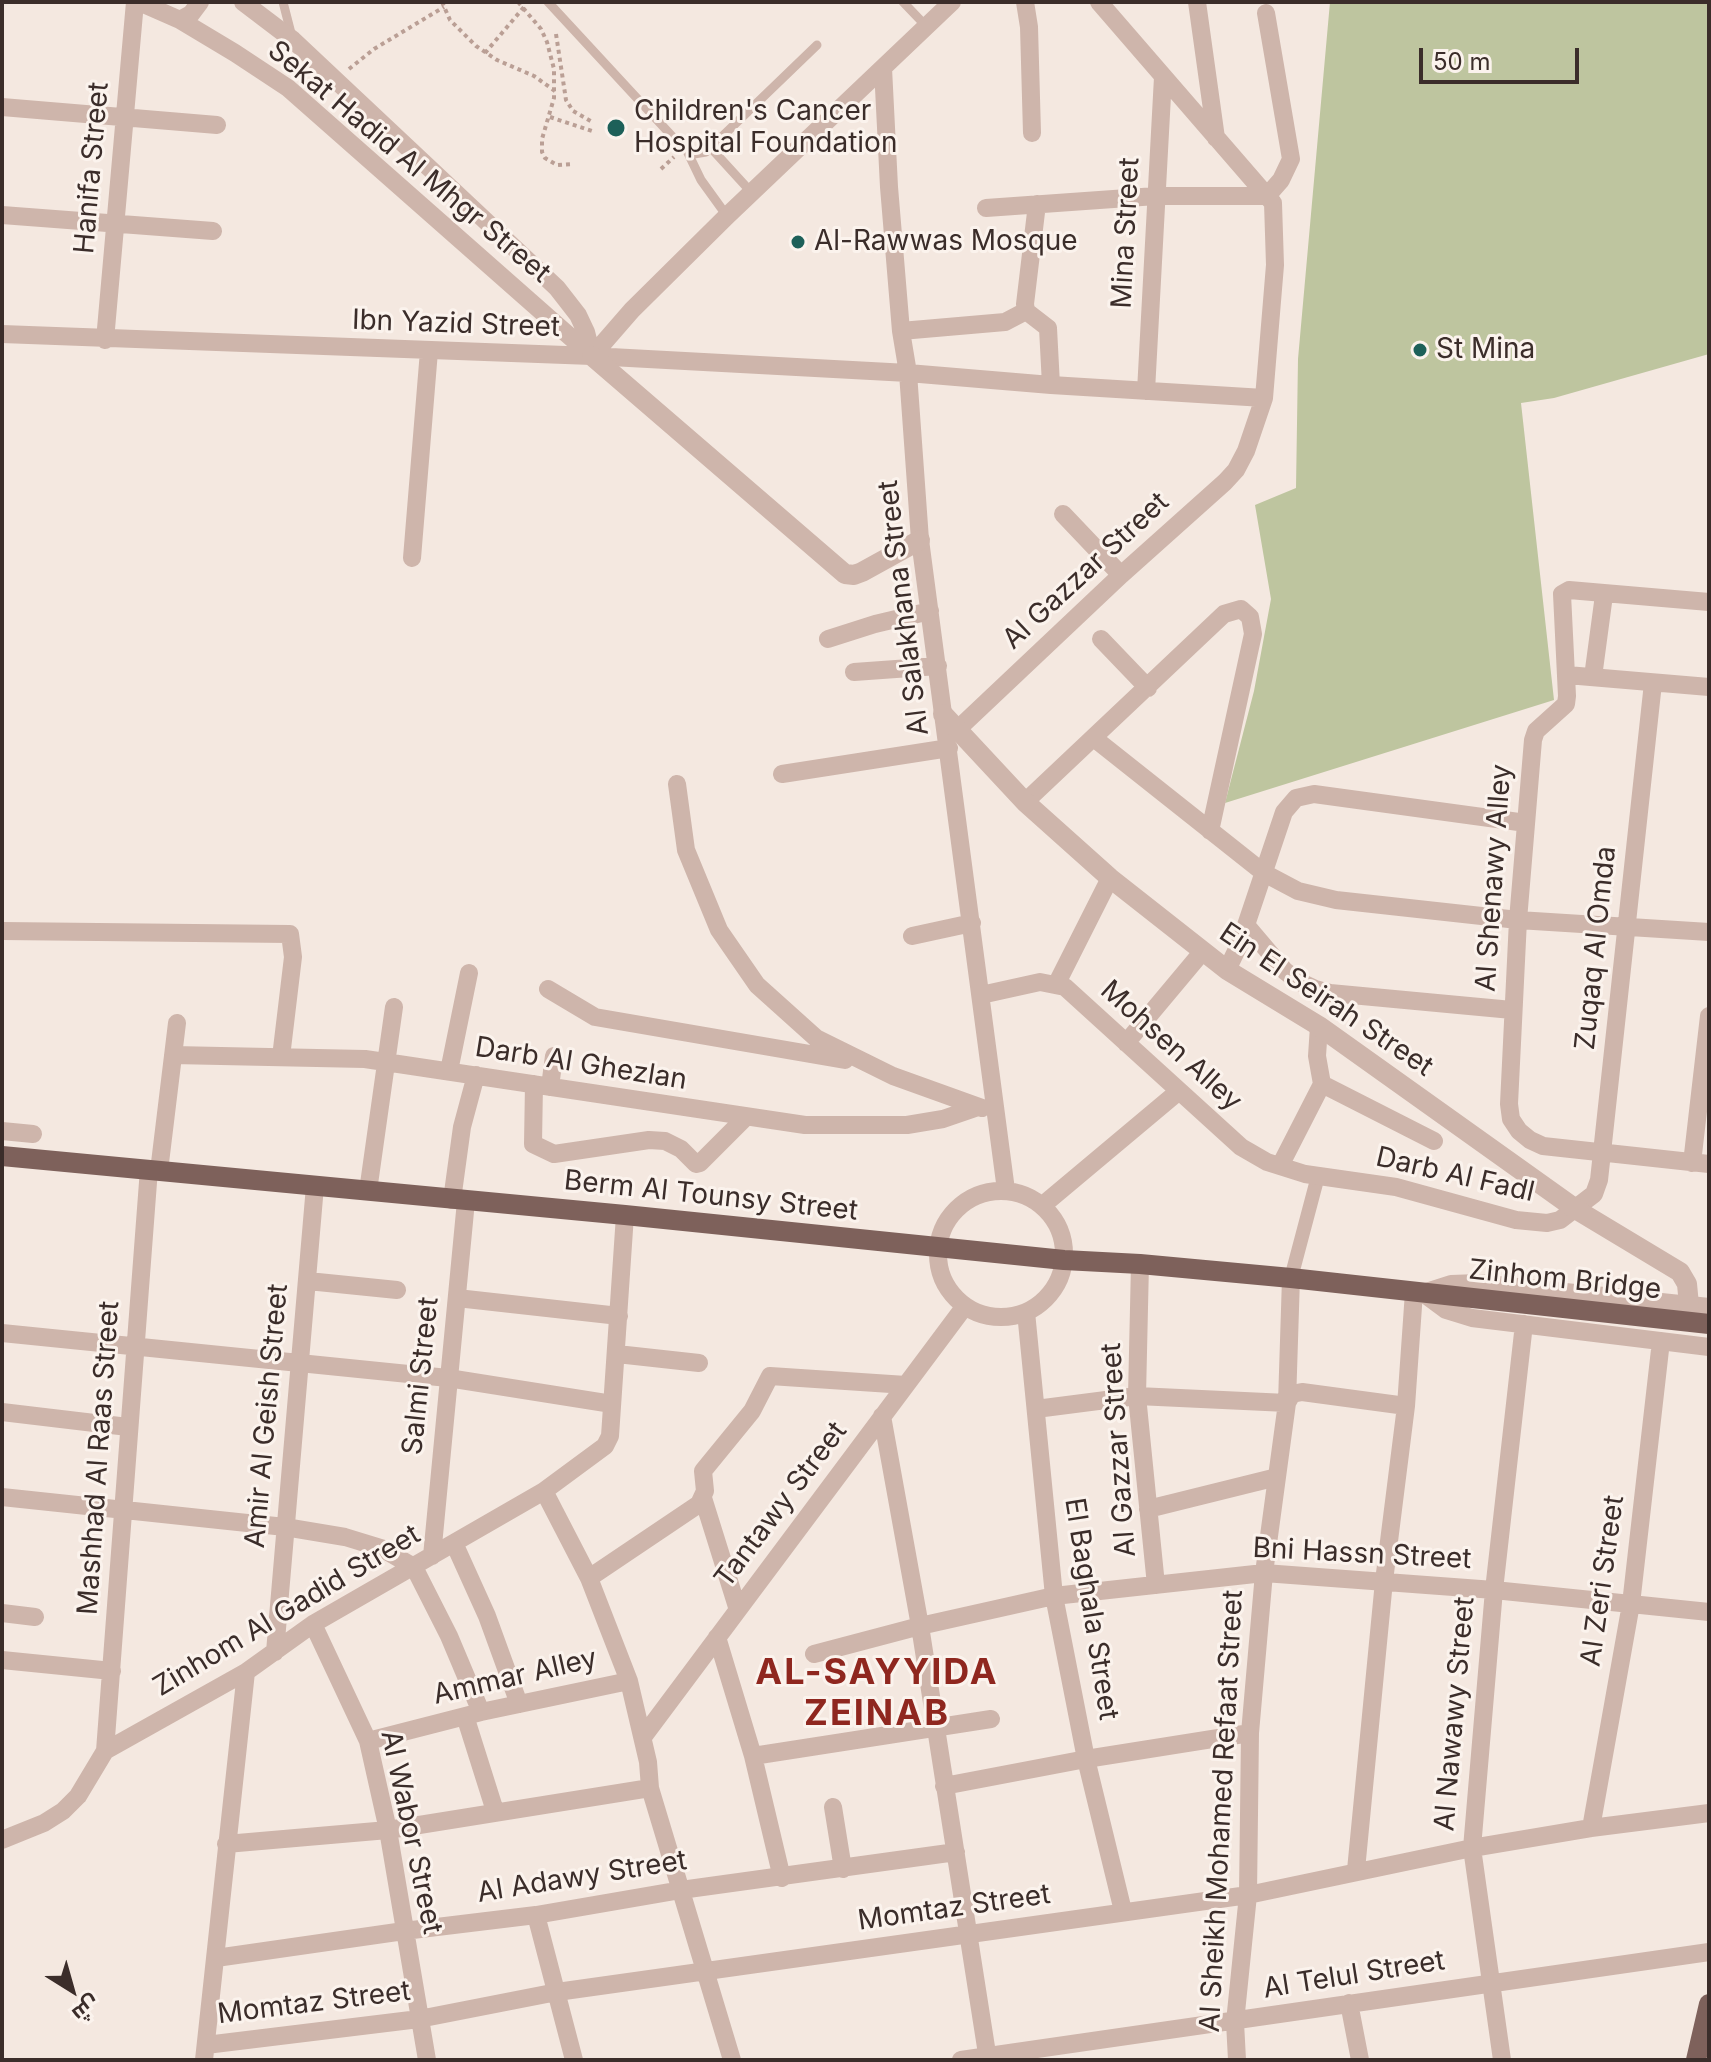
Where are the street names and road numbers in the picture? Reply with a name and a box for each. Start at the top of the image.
street label: Sekat Hadid Al Mhgr Street [261,34,557,290]
street label: Hanifa Street [68,81,116,255]
street label: Mina Street [1105,157,1147,309]
street label: Ibn Yazid Street [351,304,561,344]
street label: Al Salakhana Street [872,478,936,738]
street label: Al Gazzar Street [996,486,1176,656]
street label: Al Shenawy Alley [1469,763,1519,993]
street label: Zuqaq Al Omda [1569,844,1623,1052]
street label: Ein El Seirah Street [1213,916,1439,1084]
street label: Mohsen Alley [1093,974,1249,1118]
street label: Darb Al Ghezlan [473,1031,689,1097]
street label: Darb Al Fadl [1373,1140,1537,1210]
street label: Berm Al Tounsy Street [562,1164,860,1228]
street label: Zinhom Bridge [1467,1253,1663,1307]
street label: Amir Al Geish Street [239,1282,295,1550]
street label: Salmi Street [396,1295,446,1457]
street label: Mashhad Al Raas Street [71,1300,127,1616]
street label: Al Gazzar Street [1095,1342,1143,1558]
street label: Tantawy Street [708,1415,854,1595]
street label: Al Zeri Street [1574,1493,1632,1669]
street label: El Baghala Street [1057,1496,1125,1722]
street label: Zinhom Al Gadid Street [148,1518,426,1704]
street label: Bni Hassn Street [1252,1531,1472,1577]
street label: Al Sheikh Mohamed Refaat Street [1194,1589,1250,2033]
street label: Al Nawawy Street [1428,1596,1482,1832]
street label: Ammar Alley [430,1642,600,1712]
street label: Al Wabor Street [373,1727,449,1937]
street label: Al Adawy Street [475,1844,689,1910]
street label: Momtaz Street [856,1878,1052,1938]
street label: Al Telul Street [1261,1944,1447,2006]
street label: Momtaz Street [216,1975,412,2031]

